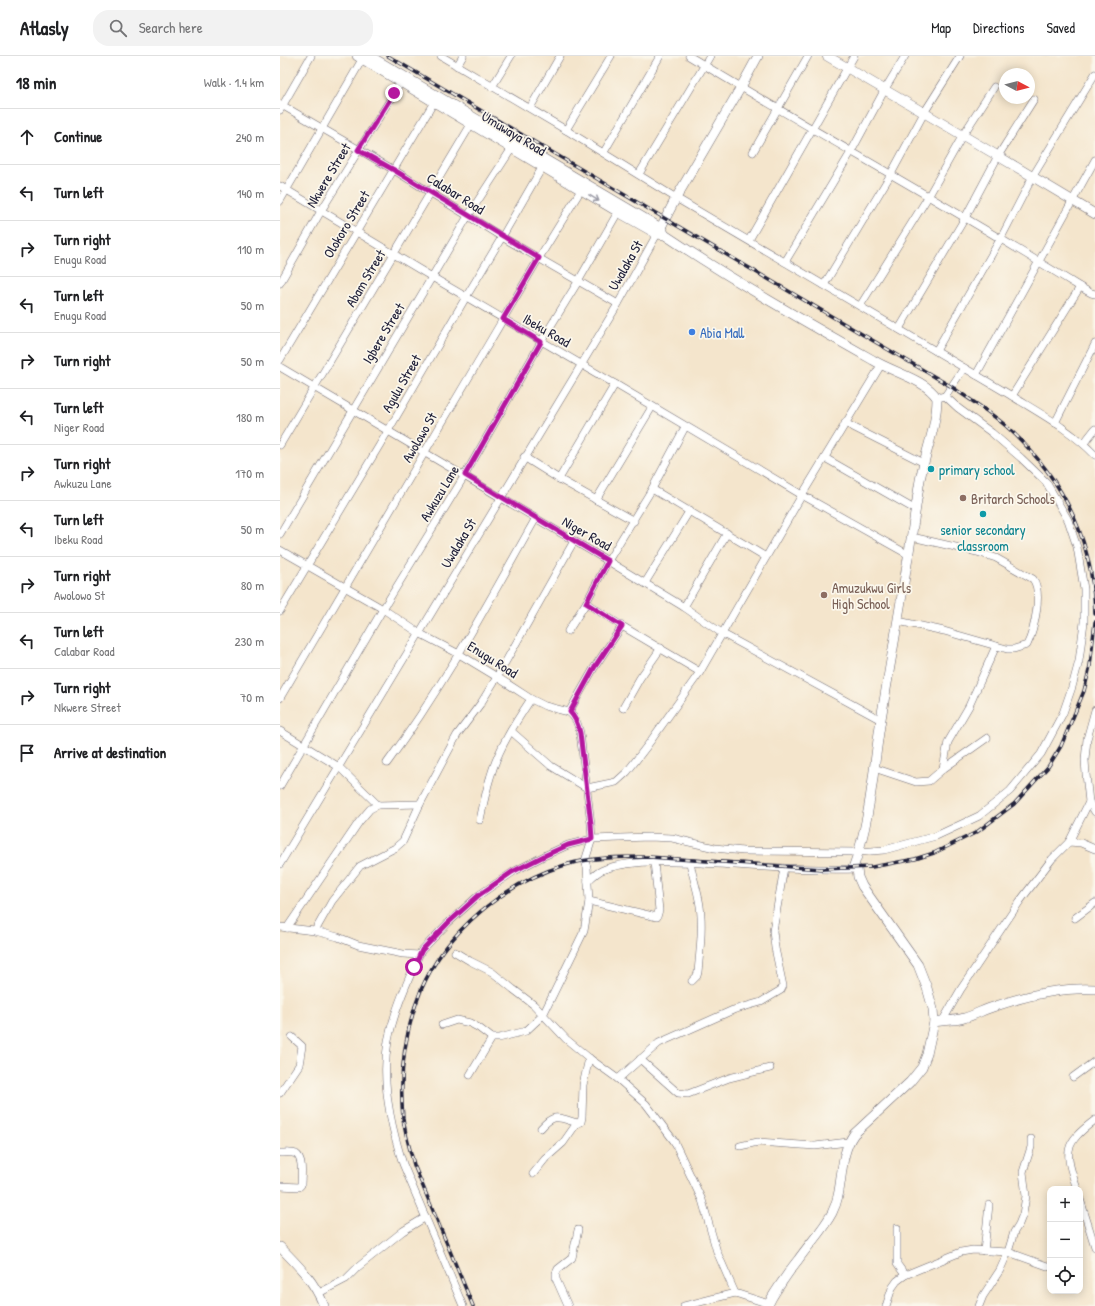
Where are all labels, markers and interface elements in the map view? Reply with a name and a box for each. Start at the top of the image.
search box [93,10,373,46]
text: Atlasly [20,15,69,41]
icon: search [107,17,129,39]
text: Search here [139,17,203,38]
text: Map [931,18,951,37]
text: Directions [973,18,1024,37]
text: Saved [1046,18,1075,37]
north arrow [999,68,1035,104]
text: 18 min [16,71,57,94]
text: Walk · 1.4 km [204,73,264,91]
route end [385,84,403,102]
street label: Umuwaya Road [478,106,550,161]
icon: ahead [16,126,38,148]
text: Continue [54,126,102,147]
text: 240 m [235,128,264,146]
street label: Nkwere Street [301,139,355,211]
street label: Calabar Road [423,168,489,219]
icon: left [16,182,38,204]
text: Turn left [54,182,104,203]
text: 140 m [237,184,264,202]
street label: Olokoro Street [318,187,374,261]
one-way arrow [588,194,599,202]
text: Turn right [54,229,110,250]
street label: Uwalaka St [603,236,647,293]
icon: right [16,238,38,260]
text: 110 m [237,240,264,258]
street label: Abam Street [341,246,390,310]
text: Enugu Road [54,250,106,268]
text: Turn left [54,285,104,306]
icon: left [16,294,38,316]
text: 50 m [241,296,264,314]
street label: Igbere Street [357,299,410,367]
text: Enugu Road [54,306,106,324]
street label: Ibeku Road [520,309,575,352]
place label: Abia Mall [700,323,745,342]
marker: Abia Mall [687,327,697,337]
icon: right [16,350,38,372]
text: Turn right [54,350,110,371]
street label: Agulu Street [377,350,426,416]
text: 50 m [241,352,264,370]
text: Turn left [54,397,104,418]
icon: left [16,406,38,428]
text: 180 m [236,408,264,426]
street label: Awolowo St [397,408,441,466]
text: Niger Road [54,418,104,436]
text: Turn right [54,453,110,474]
place label: primary school [939,460,1015,480]
street label: Awkuzu Lane [415,461,463,525]
icon: right [16,462,38,484]
text: 170 m [235,464,264,482]
marker: primary school [926,464,936,474]
text: Awkuzu Lane [54,474,112,492]
place label: Britarch Schools [971,489,1055,508]
marker: Britarch Schools [958,493,968,503]
text: Turn left [54,509,104,530]
marker: senior secondary classroom [978,509,988,519]
street label: Niger Road [558,511,616,556]
street label: Uwalaka St [436,515,480,571]
icon: left [16,518,38,540]
text: 50 m [241,520,264,538]
place label: senior secondary classroom [940,520,1026,555]
text: Ibeku Road [54,530,102,548]
text: Turn right [54,565,110,586]
icon: right [16,574,38,596]
text: 80 m [241,576,264,594]
place label: Amuzukwu Girls High School [832,578,911,614]
text: Awolowo St [54,586,105,604]
marker: Amuzukwu Girls High School [819,590,829,600]
text: Turn left [54,621,104,642]
icon: left [16,630,38,652]
text: 230 m [234,632,264,650]
street label: Enugu Road [464,636,522,683]
text: Calabar Road [54,642,115,660]
text: Turn right [54,677,110,698]
icon: right [16,686,38,708]
text: 70 m [240,688,264,706]
text: Nkwere Street [54,698,121,716]
icon: arrive [16,742,38,764]
text: Arrive at destination [54,742,166,763]
route start [405,958,423,976]
map controls [1047,1186,1083,1294]
button: + [1047,1186,1083,1222]
button: − [1047,1222,1083,1258]
button: locate [1047,1258,1083,1294]

